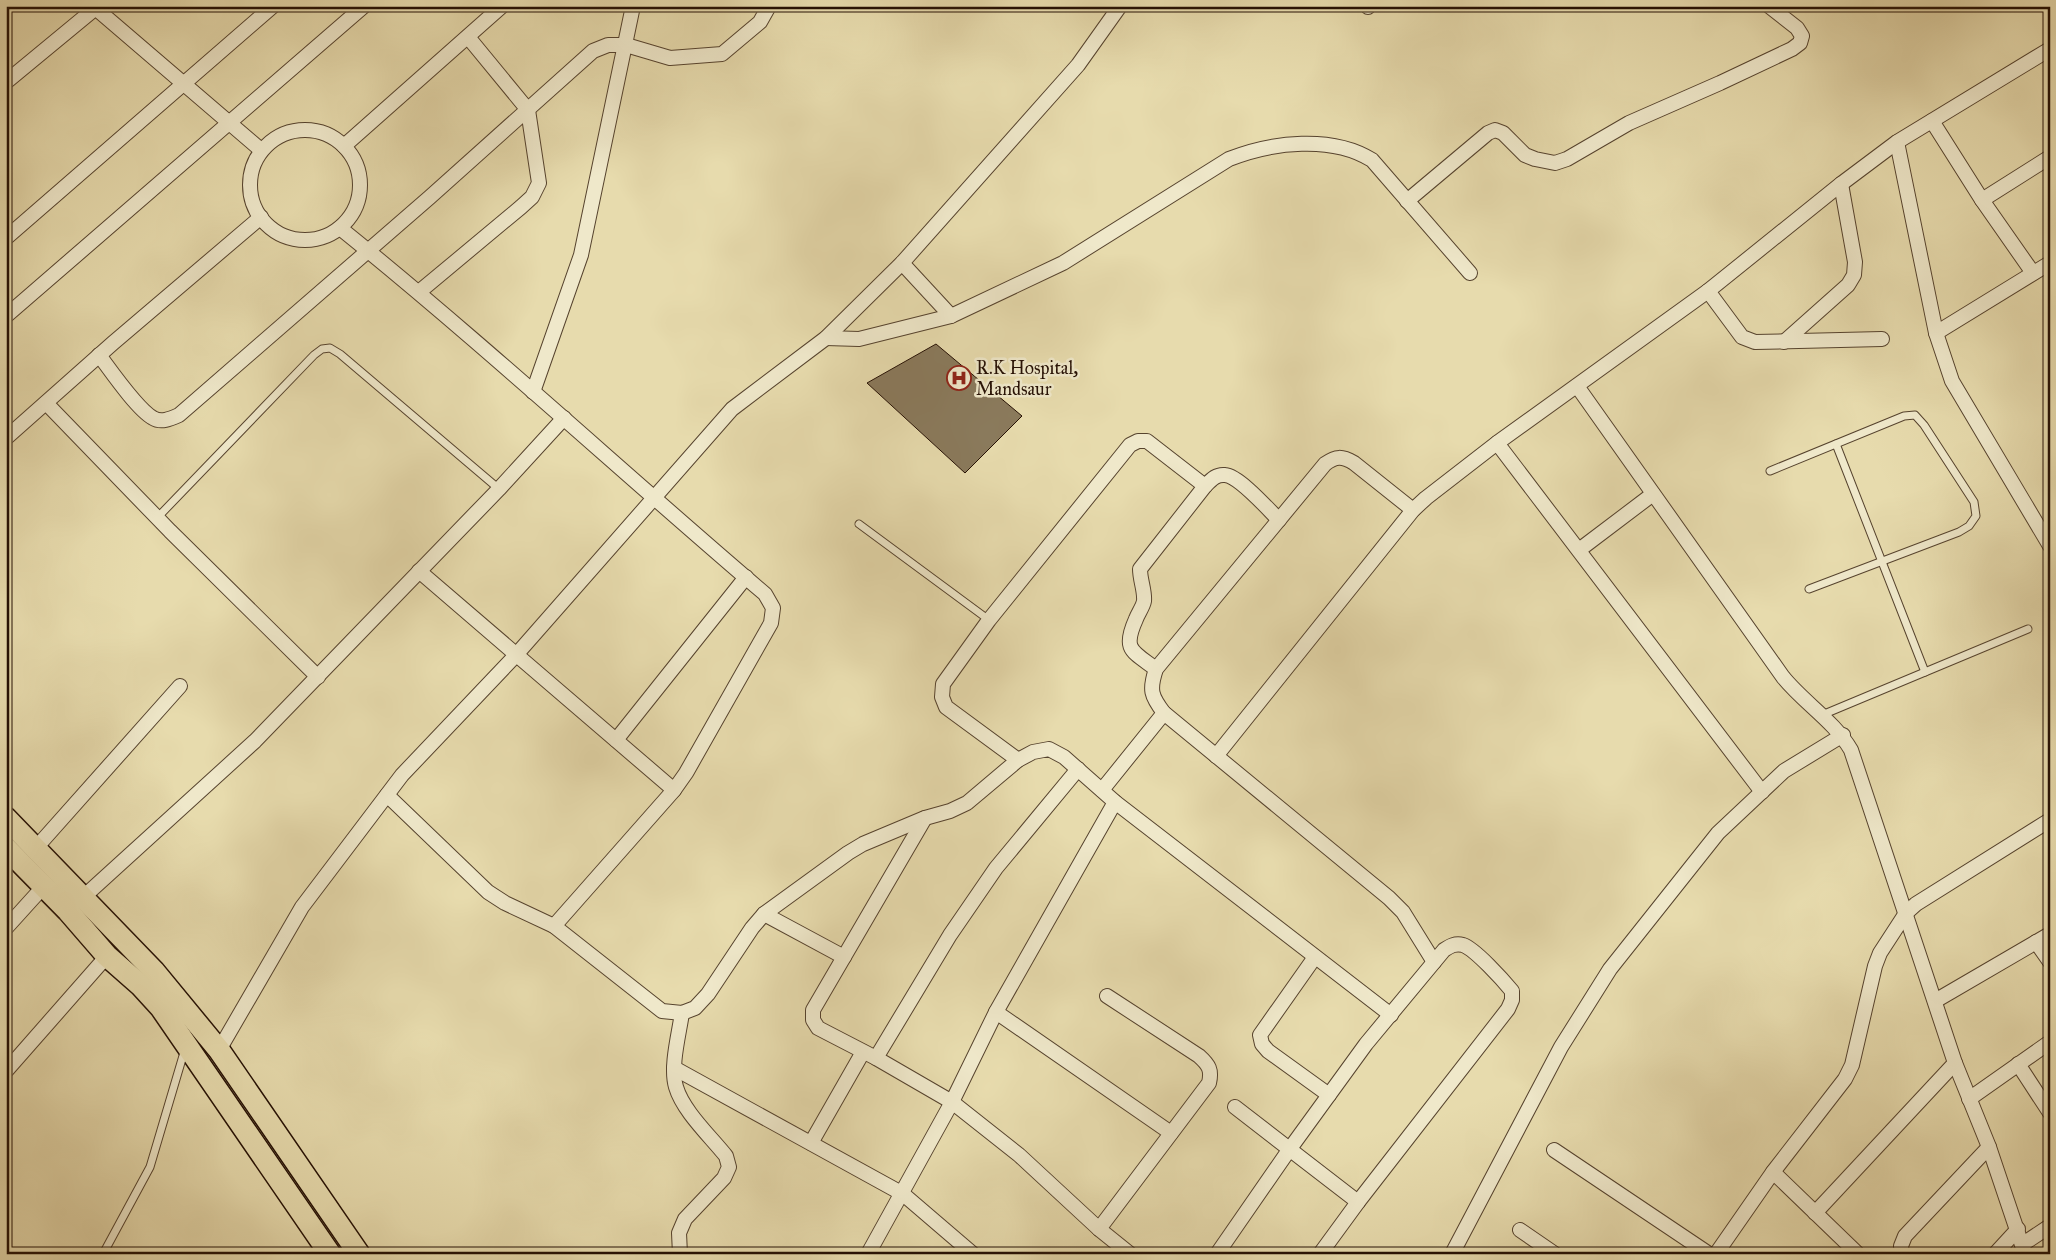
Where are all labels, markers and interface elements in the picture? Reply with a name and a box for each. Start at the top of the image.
place label: R.K Hospital, Mandsaur [976,357,1078,400]
hospital icon: R.K Hospital, Mandsaur [946,365,972,391]

